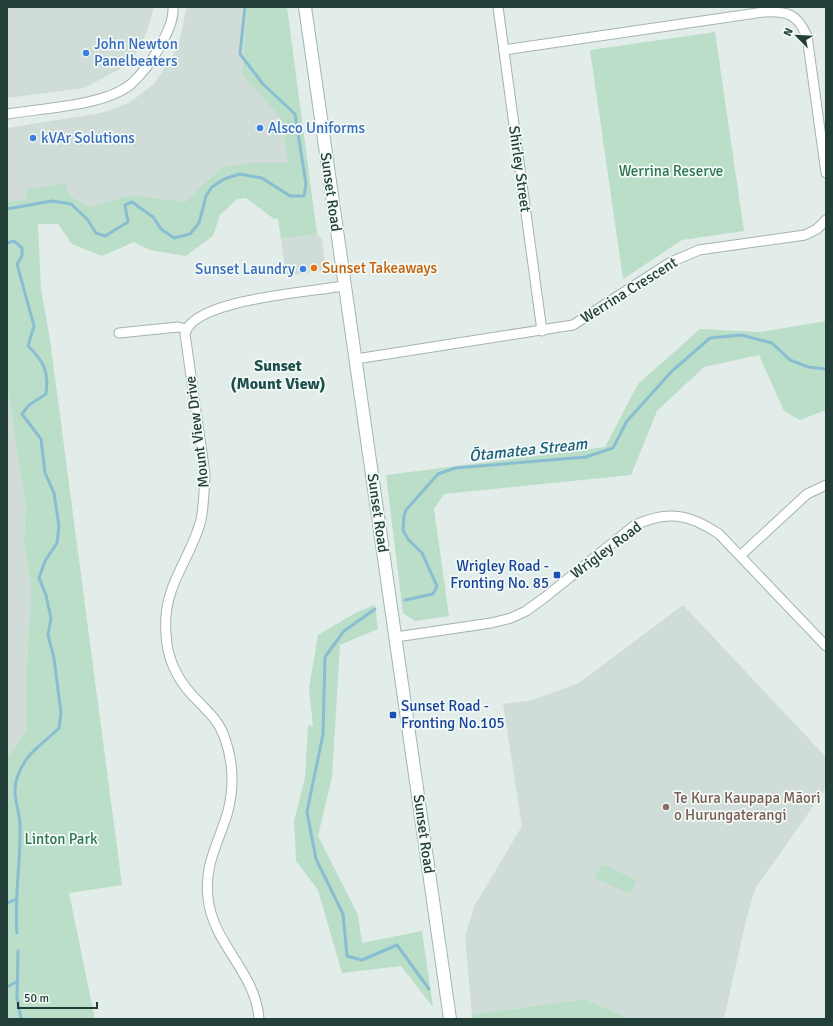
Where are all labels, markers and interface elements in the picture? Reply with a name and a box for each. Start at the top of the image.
north arrow [777,16,817,56]
text: N [781,26,796,38]
place label: John Newton Panelbeaters [94,35,178,70]
marker: John Newton Panelbeaters [81,48,91,58]
place label: Alsco Uniforms [268,119,365,137]
marker: Alsco Uniforms [255,123,265,133]
street label: Shirley Street [505,125,535,213]
place label: kVAr Solutions [41,129,135,147]
marker: kVAr Solutions [28,133,38,143]
street label: Sunset Road [317,151,345,233]
park label: Werrina Reserve [619,162,723,180]
street label: Werrina Crescent [577,253,681,327]
place label: Sunset Takeaways [322,259,438,277]
place label: Sunset Laundry [195,260,295,278]
marker: Sunset Takeaways [309,263,319,273]
marker: Sunset Laundry [298,264,308,274]
district label: Sunset (Mount View) [230,356,326,394]
street label: Mount View Drive [181,375,213,489]
water label: Ōtamatea Stream [468,434,590,466]
street label: Sunset Road [364,472,392,554]
street label: Wrigley Road [567,517,645,583]
place label: Wrigley Road - Fronting No. 85 [450,557,549,592]
marker: Wrigley Road - Fronting No. 85 [552,570,562,580]
place label: Sunset Road - Fronting No.105 [401,697,505,732]
marker: Sunset Road - Fronting No.105 [388,710,398,720]
place label: Te Kura Kaupapa Māori o Hurungaterangi [674,789,821,824]
street label: Sunset Road [410,793,438,875]
marker: Te Kura Kaupapa Māori o Hurungaterangi [661,802,671,812]
park label: Linton Park [24,830,98,848]
scale bar [18,984,97,1010]
text: 50 m [24,991,49,1006]

